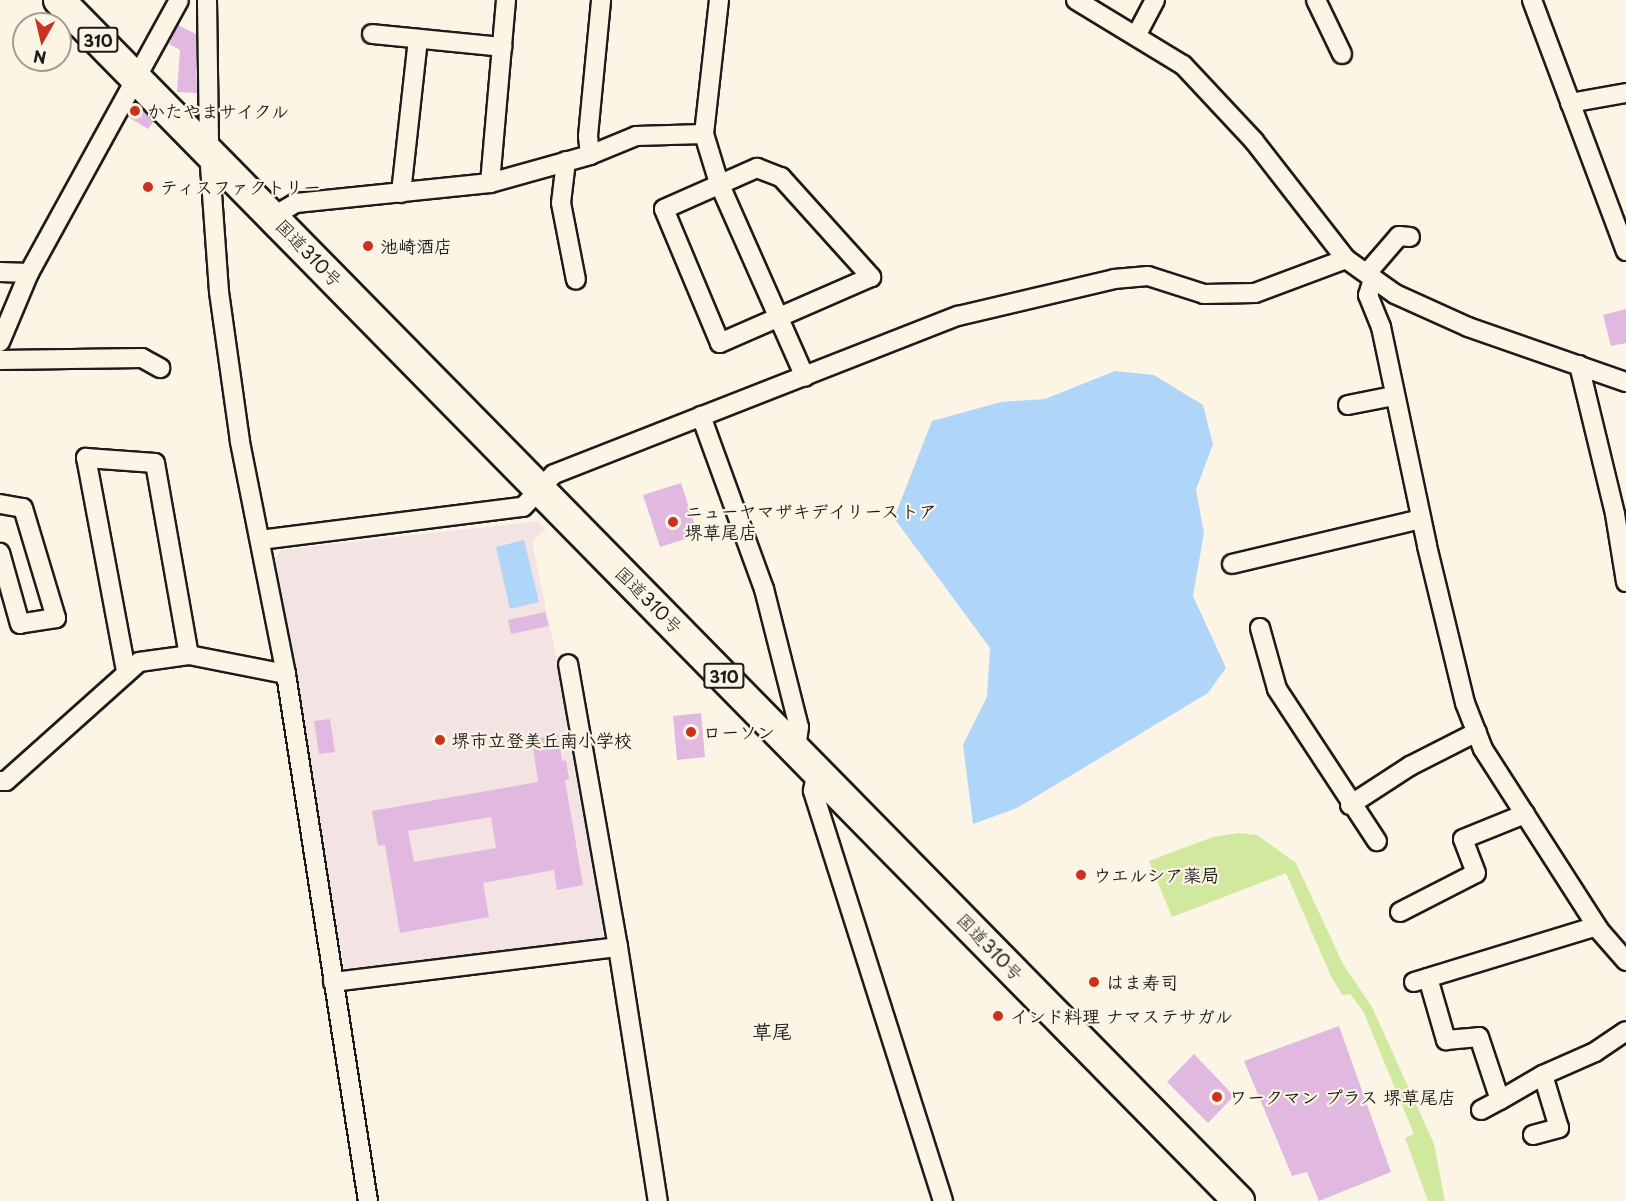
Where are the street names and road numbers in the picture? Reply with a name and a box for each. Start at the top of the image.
road number: 310 [77,27,119,53]
street label: 国道310号 [271,215,347,291]
street label: 国道310号 [611,562,687,638]
road number: 310 [703,663,745,689]
street label: 国道310号 [952,909,1028,985]

